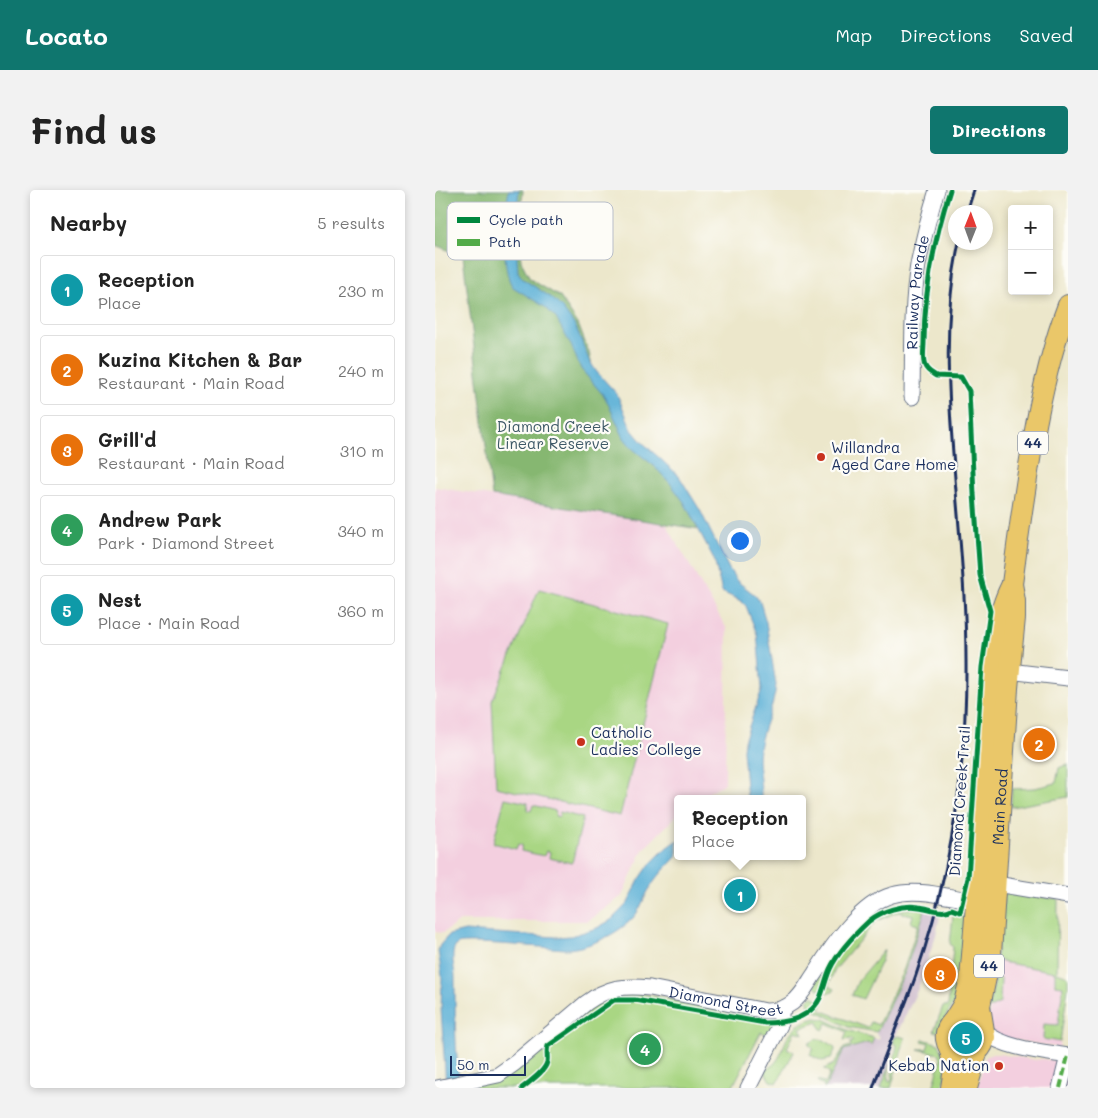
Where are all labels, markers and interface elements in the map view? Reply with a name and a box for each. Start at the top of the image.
text: Locato [25,20,108,51]
text: Map [835,23,872,47]
text: Directions [900,23,992,47]
text: Saved [1020,23,1073,47]
button: Directions [930,106,1068,154]
text: Find us [30,107,157,153]
legend [447,202,613,260]
north arrow [948,205,993,250]
map controls [1008,205,1053,295]
button: + [1008,205,1053,250]
text: Nearby [50,209,127,236]
text: Cycle path [489,210,563,229]
text: 5 results [317,212,385,233]
text: Path [489,232,520,251]
street label: Railway Parade [901,233,933,350]
button: − [1008,250,1053,295]
text: Reception [98,267,194,292]
text: 1 [63,280,71,301]
text: 230 m [338,280,384,301]
text: Place [98,292,141,313]
text: Kuzina Kitchen & Bar [98,347,302,372]
text: 2 [63,360,71,381]
text: 240 m [338,360,384,381]
text: Restaurant · Main Road [98,372,284,393]
park label: Diamond Creek Linear Reserve [497,416,609,453]
text: Grill'd [98,427,156,452]
road number: 44 [1018,432,1048,454]
place label: Willandra Aged Care Home [831,437,956,474]
text: 3 [62,440,72,461]
text: 310 m [340,440,384,461]
marker: Willandra Aged Care Home [815,451,827,463]
text: Restaurant · Main Road [98,452,284,473]
text: Andrew Park [98,507,222,532]
text: 4 [62,520,72,541]
text: 340 m [337,520,384,541]
your location [727,528,753,554]
text: Park · Diamond Street [98,532,275,553]
text: Nest [98,587,142,612]
text: 5 [62,600,72,621]
text: 360 m [337,600,384,621]
text: Place · Main Road [98,612,240,633]
place label: Catholic Ladies' College [591,722,701,759]
street label: Diamond Creek Trail [944,725,974,877]
pin: 2 [1023,725,1055,763]
marker: Catholic Ladies' College [575,736,587,748]
street label: Main Road [987,768,1012,846]
popup [674,795,806,860]
text: Reception [692,805,788,830]
text: Place [692,830,735,851]
pin: 1 [724,876,756,914]
road number: 44 [974,954,1004,978]
pin: 3 [924,955,956,993]
street label: Diamond Street [667,981,785,1020]
pin: 5 [950,1019,982,1057]
pin: 4 [629,1030,661,1068]
scale bar [450,1053,526,1076]
text: 50 m [457,1055,489,1074]
place label: Kebab Nation [889,1055,989,1075]
marker: Kebab Nation [993,1060,1005,1072]

